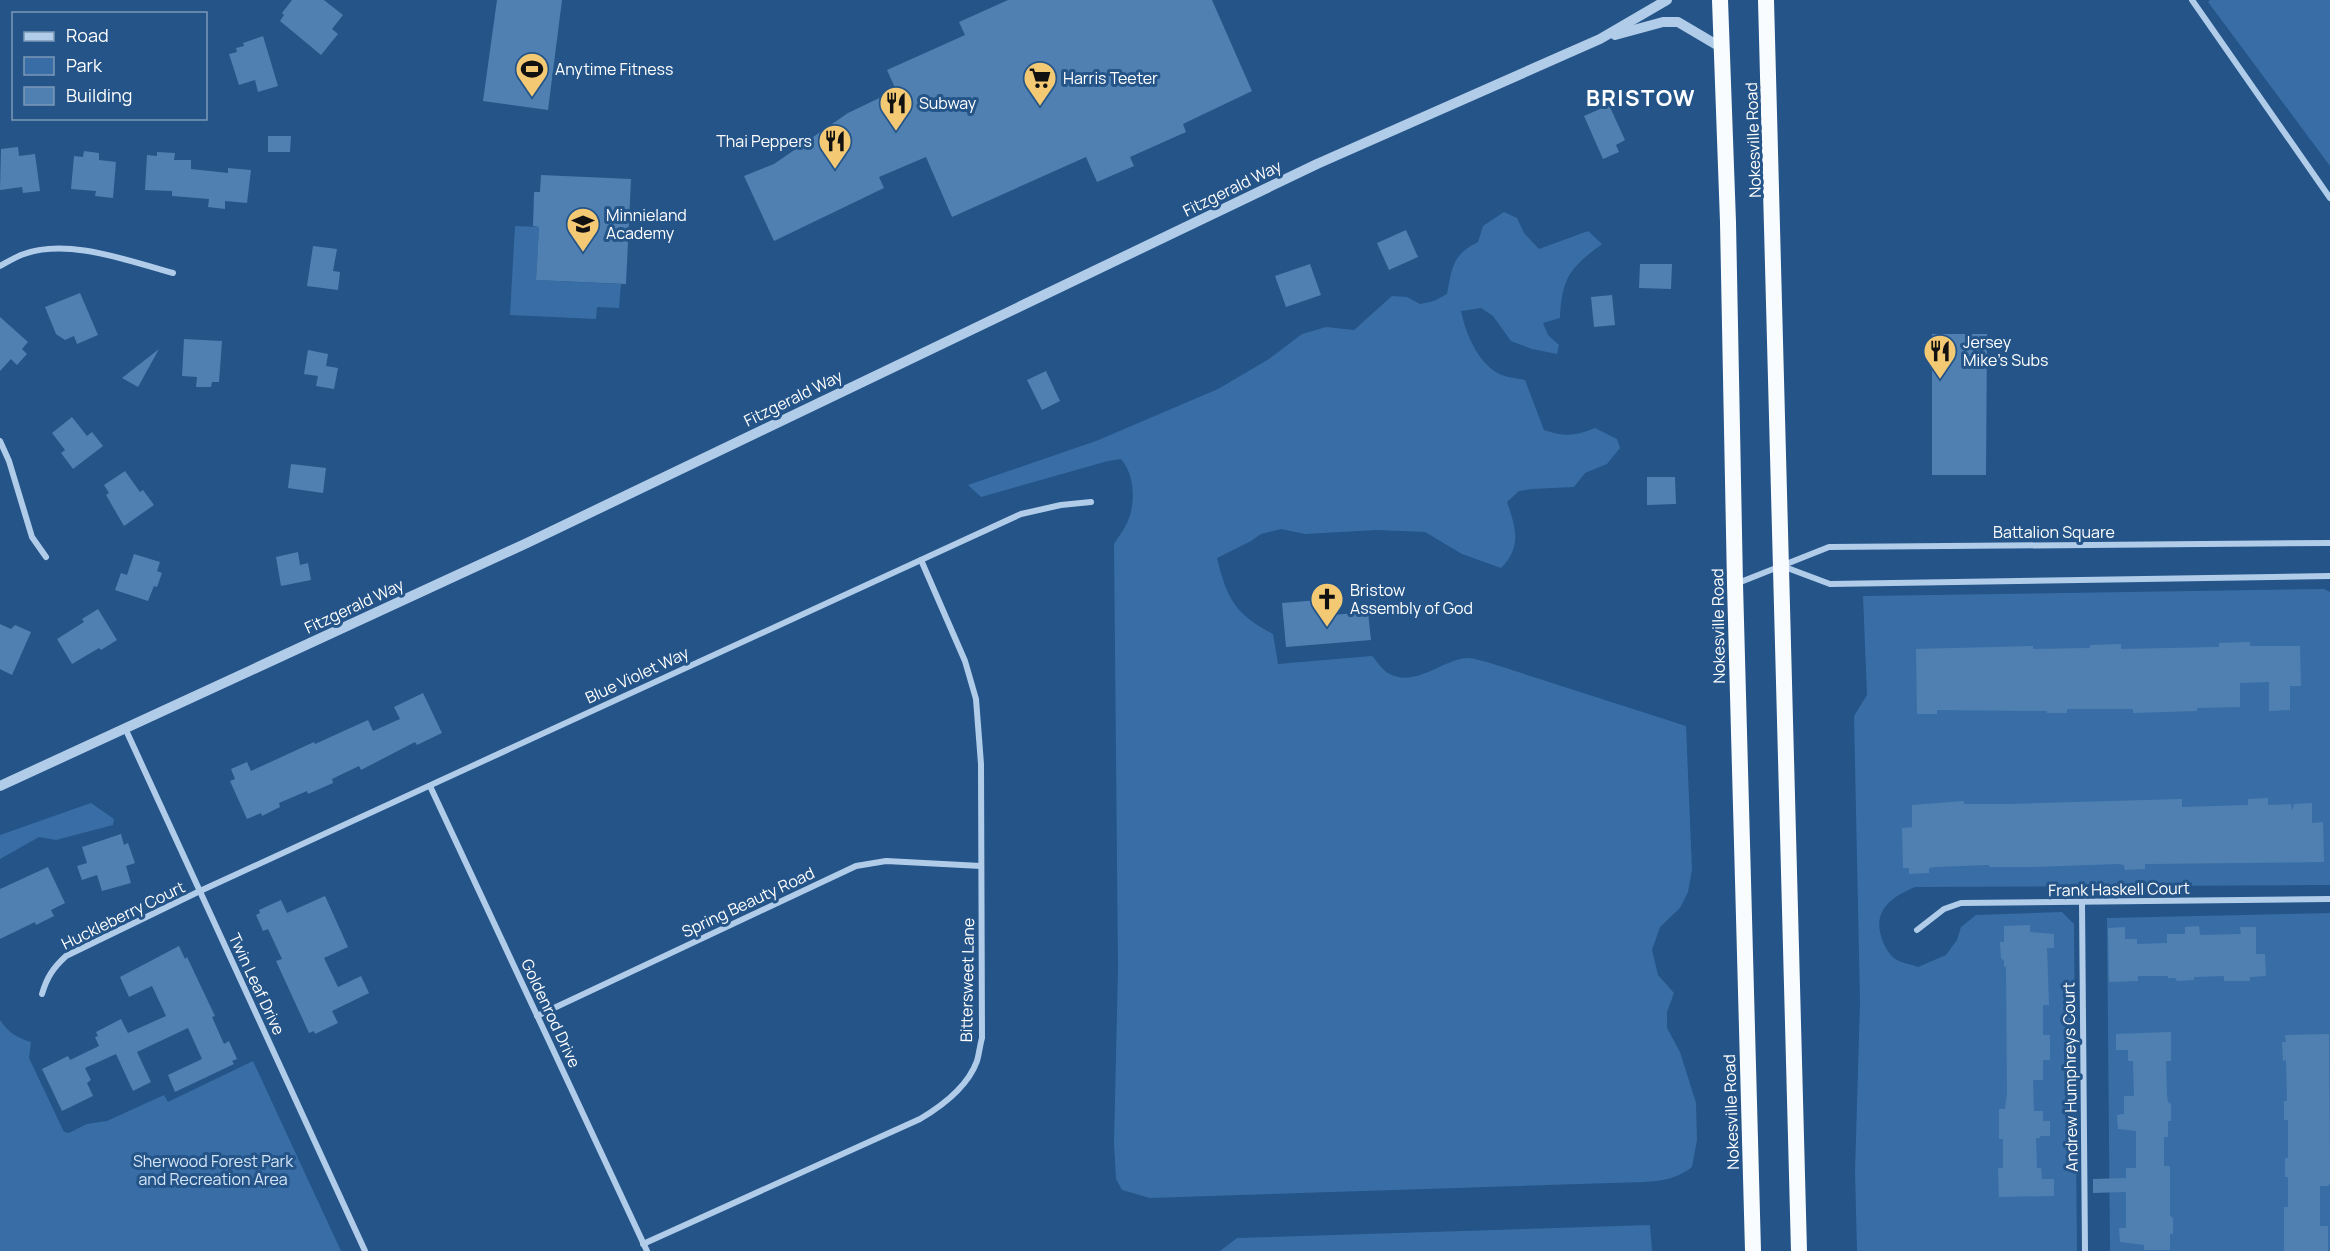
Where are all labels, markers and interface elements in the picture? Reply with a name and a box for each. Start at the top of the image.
legend [12,12,207,120]
text: Road [66,23,109,47]
sports icon: Anytime Fitness [514,51,550,98]
text: Park [66,53,103,77]
place label: Anytime Fitness [555,58,673,80]
supermarket icon: Harris Teeter [1022,60,1058,107]
place label: Harris Teeter [1063,67,1158,89]
street label: Nokesville Road [1740,82,1766,198]
text: Building [66,83,132,107]
district label: BRISTOW [1586,83,1696,113]
restaurant icon: Subway [878,85,914,132]
place label: Subway [919,92,977,114]
restaurant icon: Thai Peppers [817,123,853,170]
place label: Thai Peppers [716,130,812,152]
street label: Fitzgerald Way [1179,154,1286,221]
place label: Minnieland Academy [606,204,687,244]
school or university icon: Minnieland Academy [565,206,601,253]
place label: Jersey Mike's Subs [1963,331,2048,371]
restaurant icon: Jersey Mike's Subs [1922,333,1958,380]
street label: Fitzgerald Way [740,364,847,431]
street label: Battalion Square [1993,521,2115,543]
street label: Nokesville Road [1706,568,1730,684]
street label: Fitzgerald Way [301,573,408,639]
place label: Bristow Assembly of God [1350,579,1473,619]
church icon: Bristow Assembly of God [1309,581,1345,628]
street label: Blue Violet Way [582,641,693,709]
street label: Spring Beauty Road [678,862,818,942]
street label: Huckleberry Court [58,876,188,954]
street label: Frank Haskell Court [2048,877,2190,901]
street label: Bittersweet Lane [955,918,979,1042]
street label: Twin Leaf Drive [224,930,290,1038]
street label: Goldenrod Drive [516,955,586,1071]
street label: Andrew Humphreys Court [2057,982,2083,1172]
street label: Nokesville Road [1718,1054,1744,1170]
park label: Sherwood Forest Park and Recreation Area [133,1150,294,1190]

